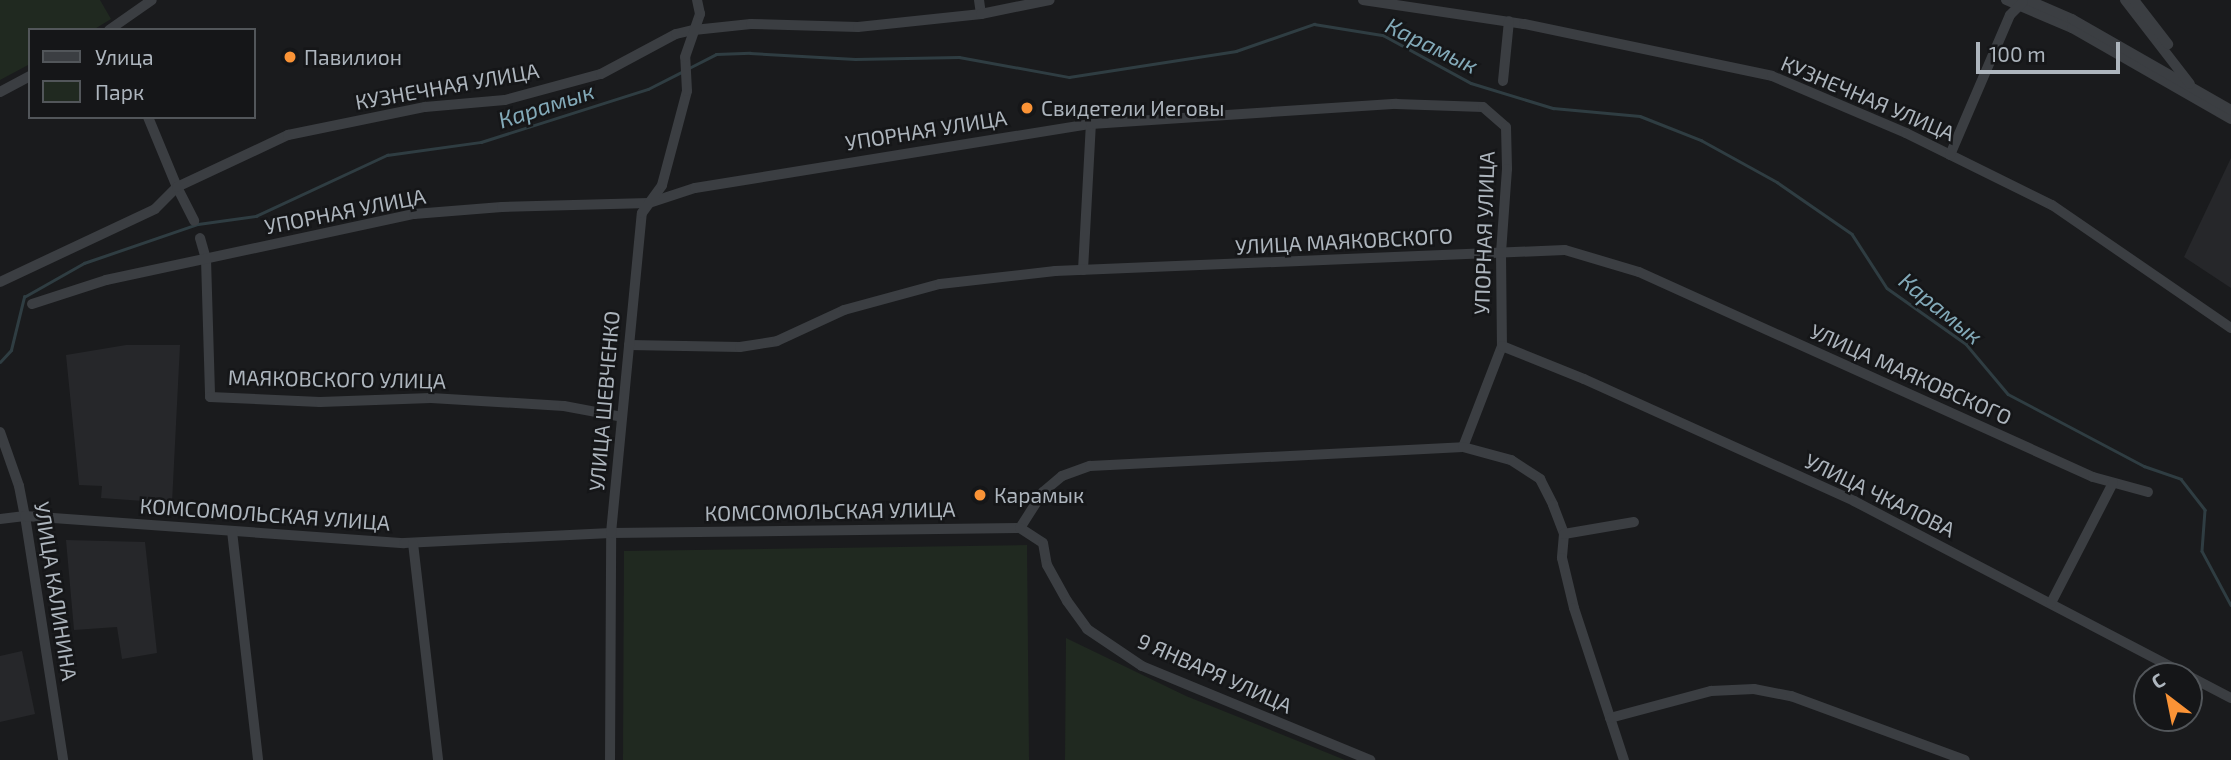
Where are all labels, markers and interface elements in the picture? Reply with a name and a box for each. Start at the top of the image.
water label: Карамык [1381,11,1483,79]
legend [28,28,256,119]
scale bar [1979,28,2122,72]
text: 100 m [1989,41,2046,66]
text: Улица [95,44,154,69]
place label: Павилион [304,44,402,70]
marker: Павилион [282,49,298,65]
street label: КУЗНЕЧНАЯ УЛИЦА [1777,50,1959,146]
street label: КУЗНЕЧНАЯ УЛИЦА [353,57,541,115]
water label: Карамык [495,77,597,133]
text: Парк [95,79,144,104]
place label: Свидетели Иеговы [1041,95,1224,121]
marker: Свидетели Иеговы [1019,100,1035,116]
street label: УПОРНАЯ УЛИЦА [843,105,1009,155]
street label: УПОРНАЯ УЛИЦА [1469,151,1499,315]
street label: УПОРНАЯ УЛИЦА [262,183,428,239]
street label: УЛИЦА МАЯКОВСКОГО [1234,223,1454,259]
water label: Карамык [1894,266,1988,350]
street label: УЛИЦА ШЕВЧЕНКО [584,310,624,492]
street label: УЛИЦА МАЯКОВСКОГО [1806,318,2016,430]
street label: МАЯКОВСКОГО УЛИЦА [228,364,446,394]
street label: УЛИЦА ЧКАЛОВА [1801,448,1959,542]
place label: Карамык [994,482,1084,508]
marker: Карамык [972,487,988,503]
street label: КОМСОМОЛЬСКАЯ УЛИЦА [139,493,391,535]
street label: КОМСОМОЛЬСКАЯ УЛИЦА [704,496,956,526]
street label: УЛИЦА КАЛИНИНА [29,500,83,682]
street label: 9 ЯНВАРЯ УЛИЦА [1134,628,1296,718]
north arrow [2133,662,2203,732]
text: С [2147,668,2169,693]

